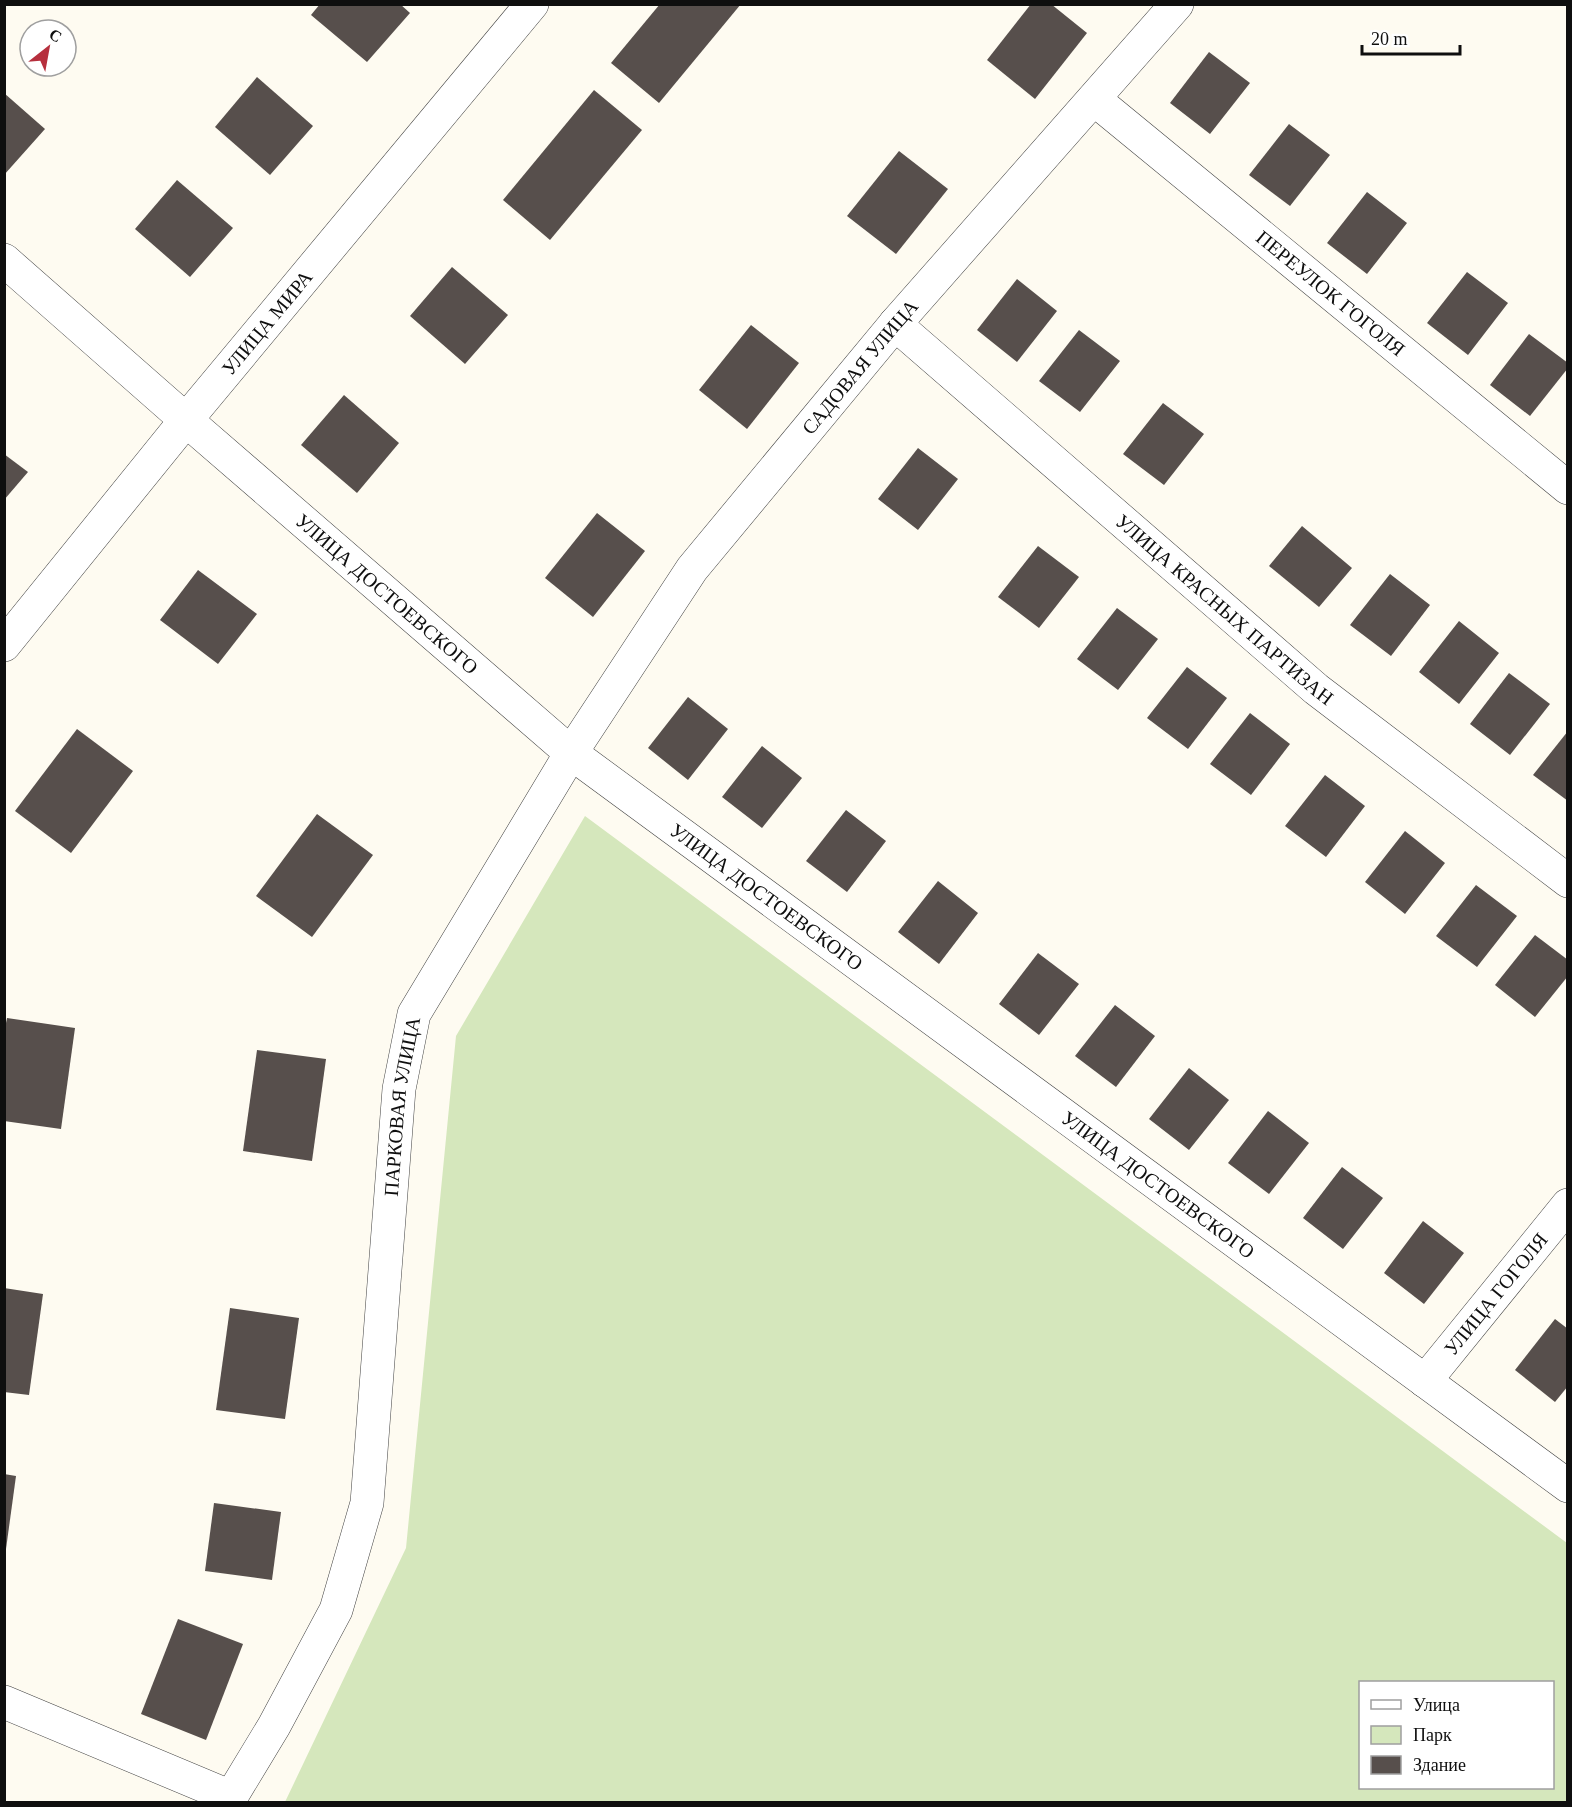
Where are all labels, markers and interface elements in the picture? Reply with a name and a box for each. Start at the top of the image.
north arrow [18,18,78,78]
scale bar [1362,18,1460,56]
text: С [46,25,65,46]
text: 20 m [1371,29,1408,49]
street label: ПЕРЕУЛОК ГОГОЛЯ [1252,226,1409,360]
street label: УЛИЦА МИРА [217,266,317,379]
street label: САДОВАЯ УЛИЦА [797,295,923,439]
street label: УЛИЦА ДОСТОЕВСКОГО [291,509,482,679]
street label: УЛИЦА КРАСНЫХ ПАРТИЗАН [1112,510,1338,709]
street label: УЛИЦА ДОСТОЕВСКОГО [666,819,867,975]
street label: ПАРКОВАЯ УЛИЦА [380,1014,424,1197]
street label: УЛИЦА ДОСТОЕВСКОГО [1057,1107,1259,1263]
street label: УЛИЦА ГОГОЛЯ [1440,1229,1552,1360]
legend [1359,1681,1554,1789]
text: Улица [1413,1695,1460,1715]
text: Парк [1413,1725,1452,1745]
text: Здание [1413,1755,1466,1775]

